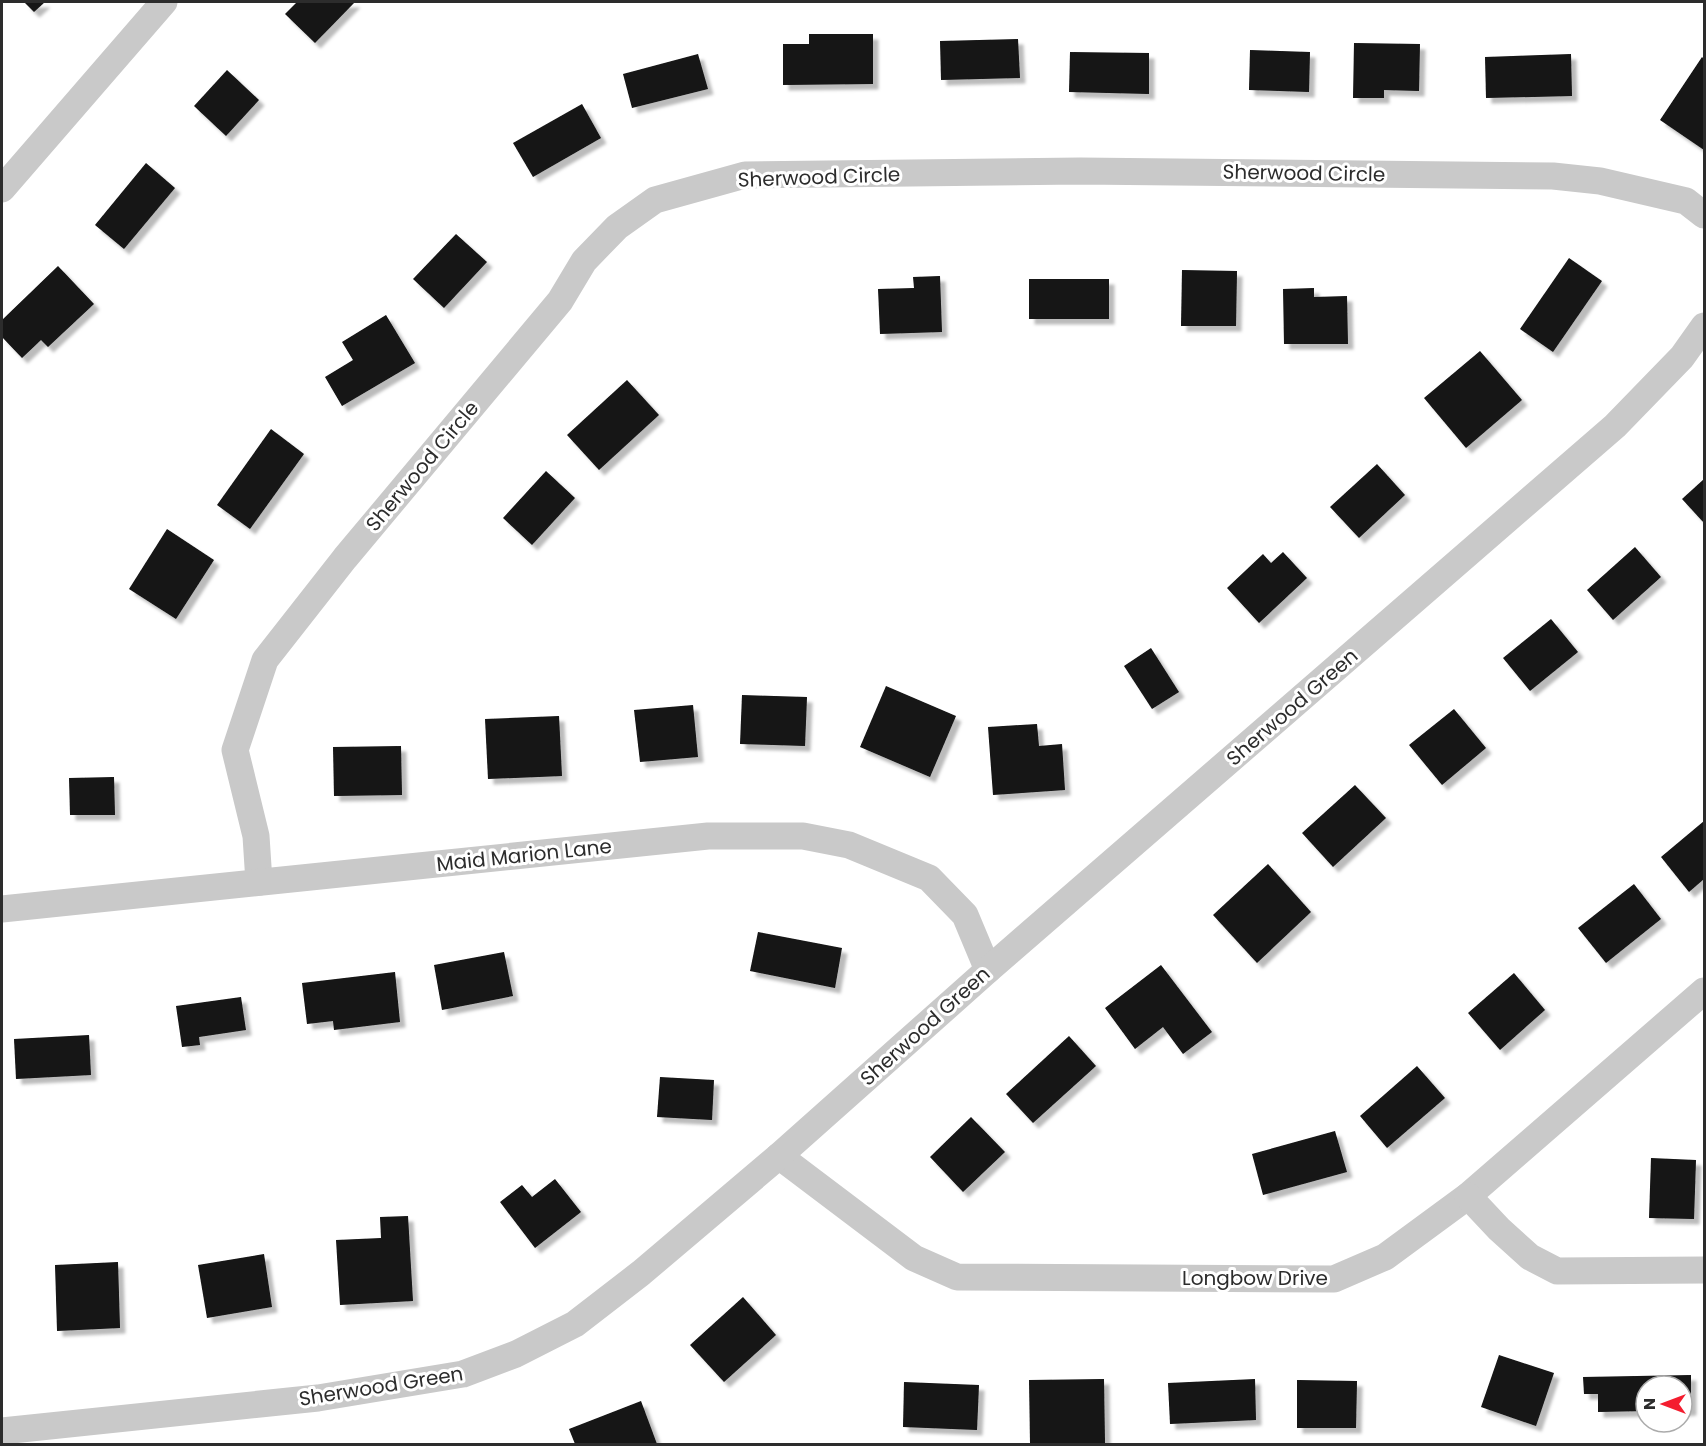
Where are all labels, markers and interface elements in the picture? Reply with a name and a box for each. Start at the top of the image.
street label: Sherwood Circle [1222,158,1386,188]
street label: Sherwood Circle [737,160,901,194]
street label: Sherwood Circle [359,395,485,537]
street label: Sherwood Green [1220,642,1364,772]
street label: Maid Marion Lane [435,832,613,878]
street label: Sherwood Green [854,960,996,1092]
street label: Longbow Drive [1182,1264,1328,1292]
street label: Sherwood Green [297,1359,465,1413]
north arrow [1634,1374,1694,1434]
text: N [1638,1398,1661,1410]

